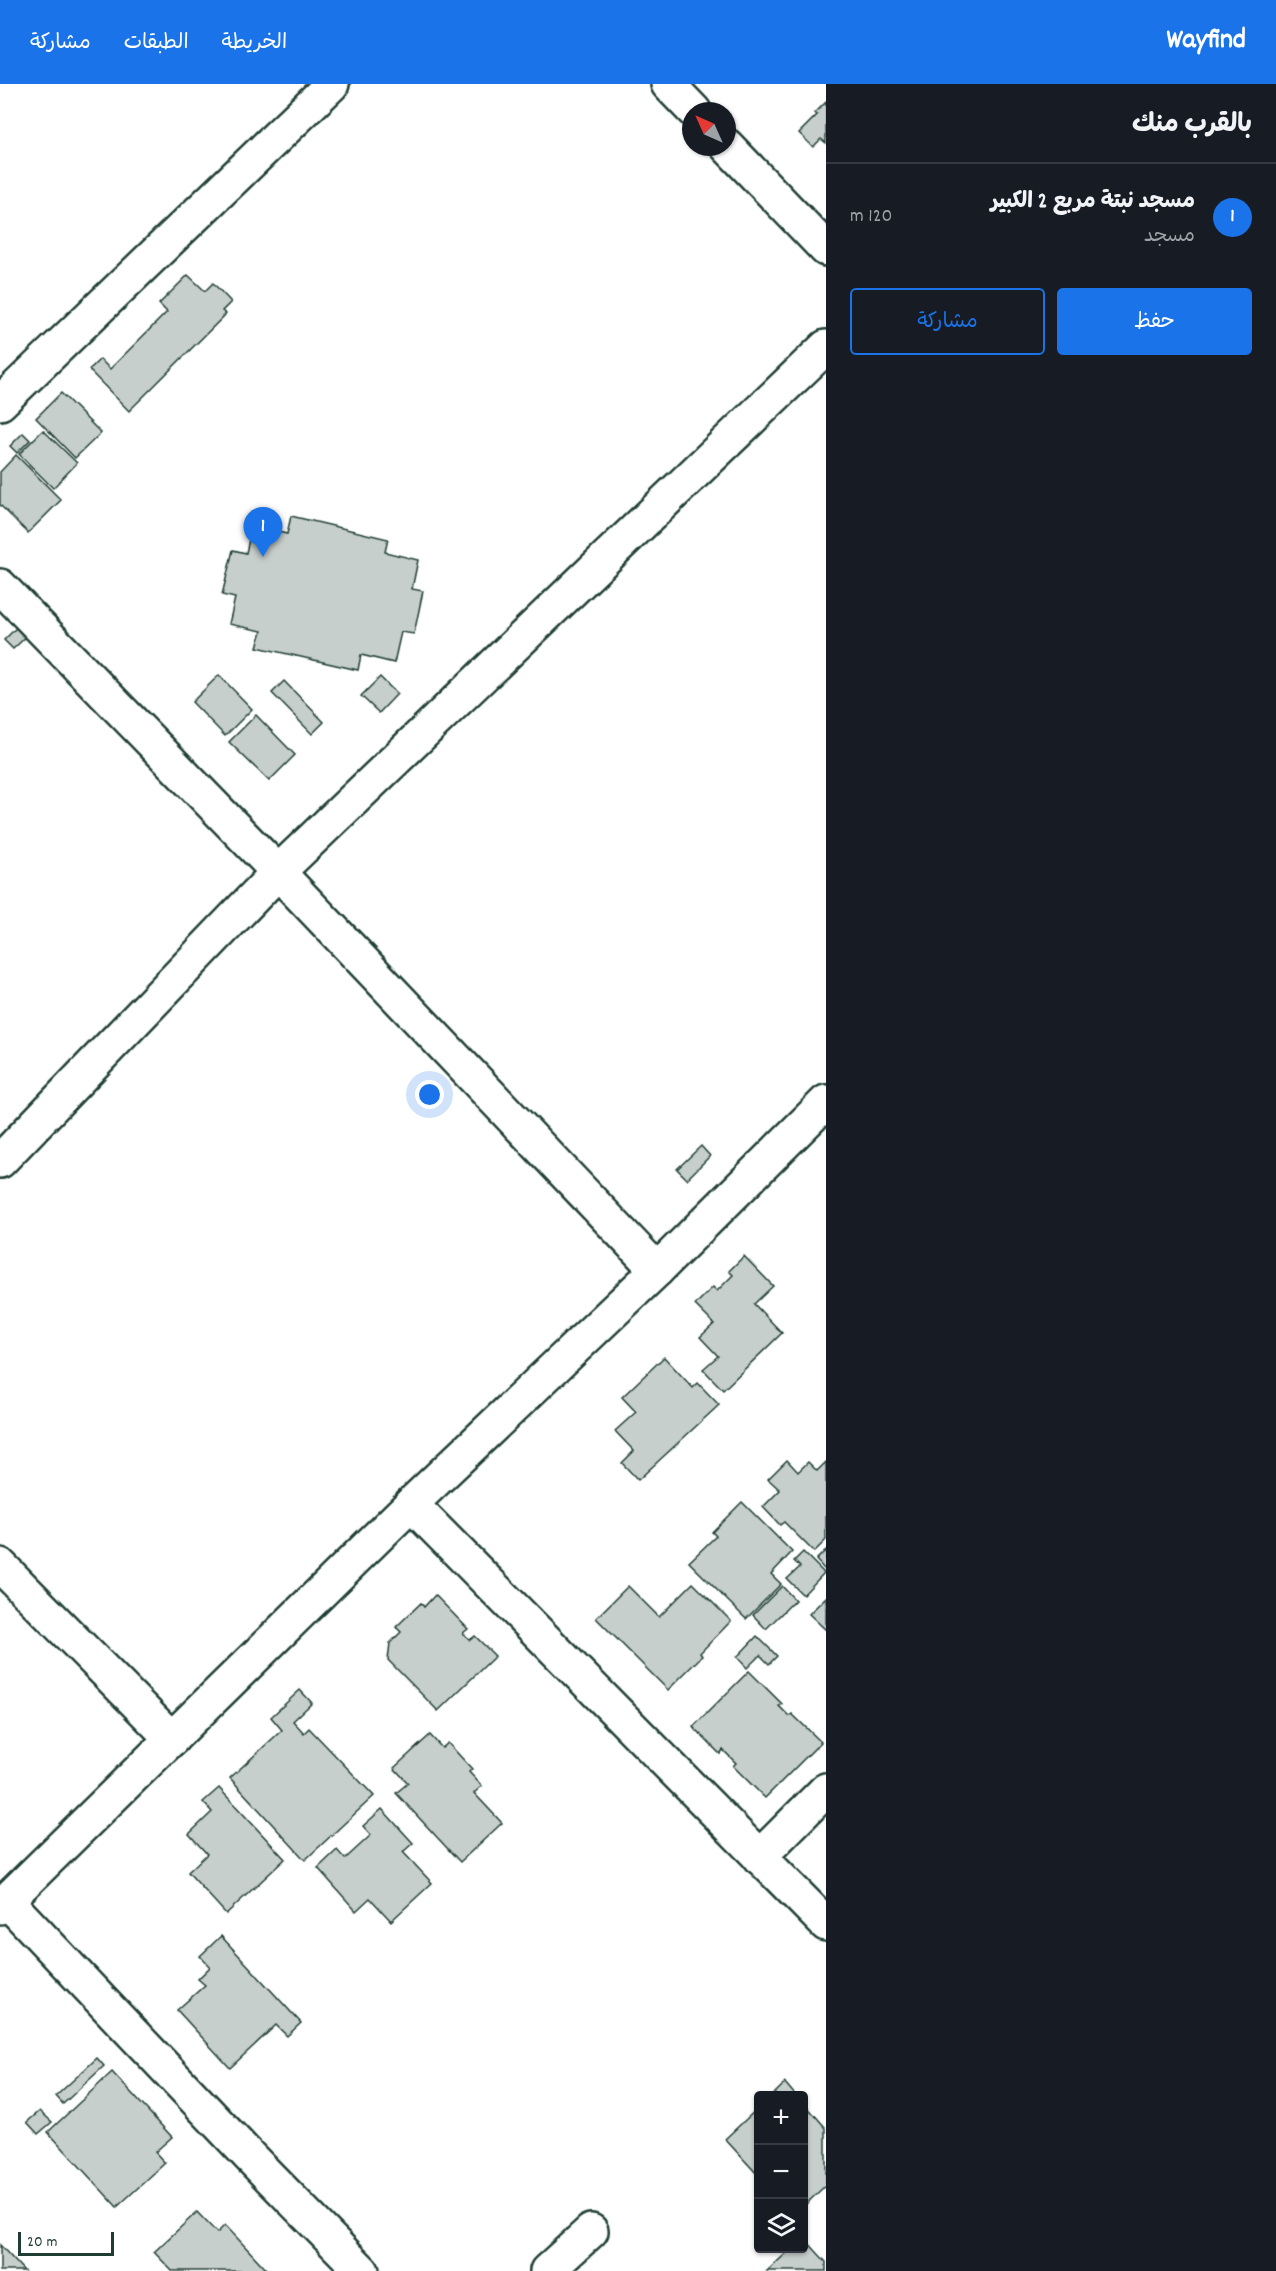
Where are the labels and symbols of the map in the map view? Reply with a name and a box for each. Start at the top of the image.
north arrow [682,102,736,156]
pin: 1 [244,508,282,557]
your location [415,1080,444,1109]
scale bar [18,2229,114,2256]

